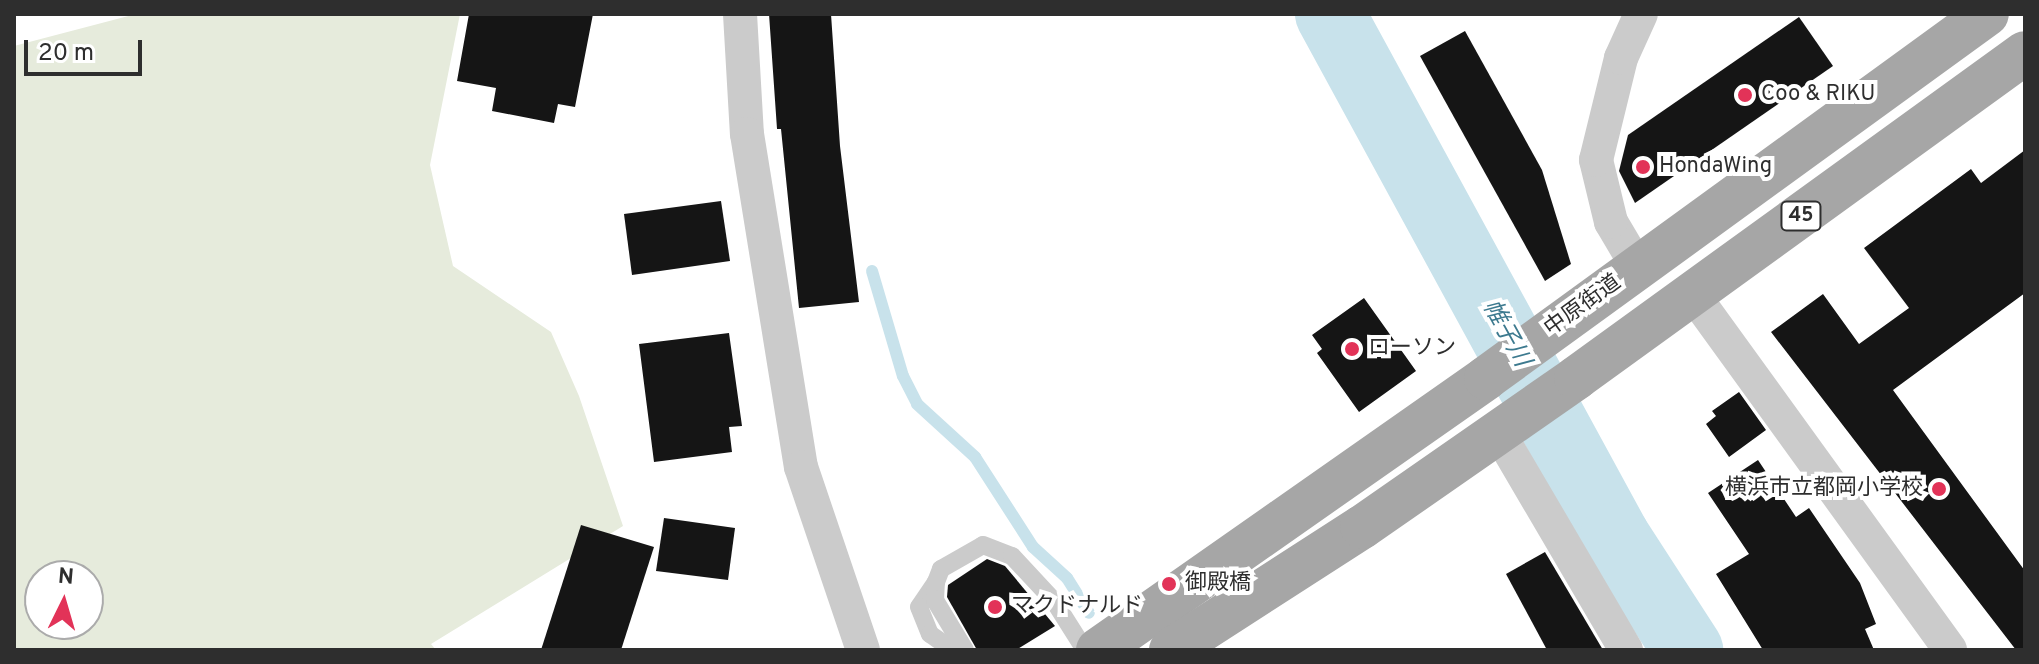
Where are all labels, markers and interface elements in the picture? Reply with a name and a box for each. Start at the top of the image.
scale bar [28,24,146,74]
text: 20 m [38,39,94,69]
place label: Coo & RIKU [1761,82,1875,108]
marker: Coo & RIKU [1736,86,1754,104]
place label: HondaWing [1659,154,1772,180]
marker: HondaWing [1634,158,1652,176]
road number: 45 [1779,200,1823,232]
street label: 中原街道 [1540,269,1626,343]
water label: 帷子川 [1475,296,1535,372]
place label: ローソン [1368,336,1456,362]
marker: ローソン [1343,340,1361,358]
place label: 横浜市立都岡小学校 [1725,476,1923,502]
marker: 横浜市立都岡小学校 [1930,480,1948,498]
north arrow [24,560,104,640]
text: N [57,563,75,592]
place label: 御殿橋 [1185,571,1251,597]
marker: 御殿橋 [1160,575,1178,593]
place label: マクドナルド [1011,594,1143,620]
marker: マクドナルド [986,598,1004,616]

